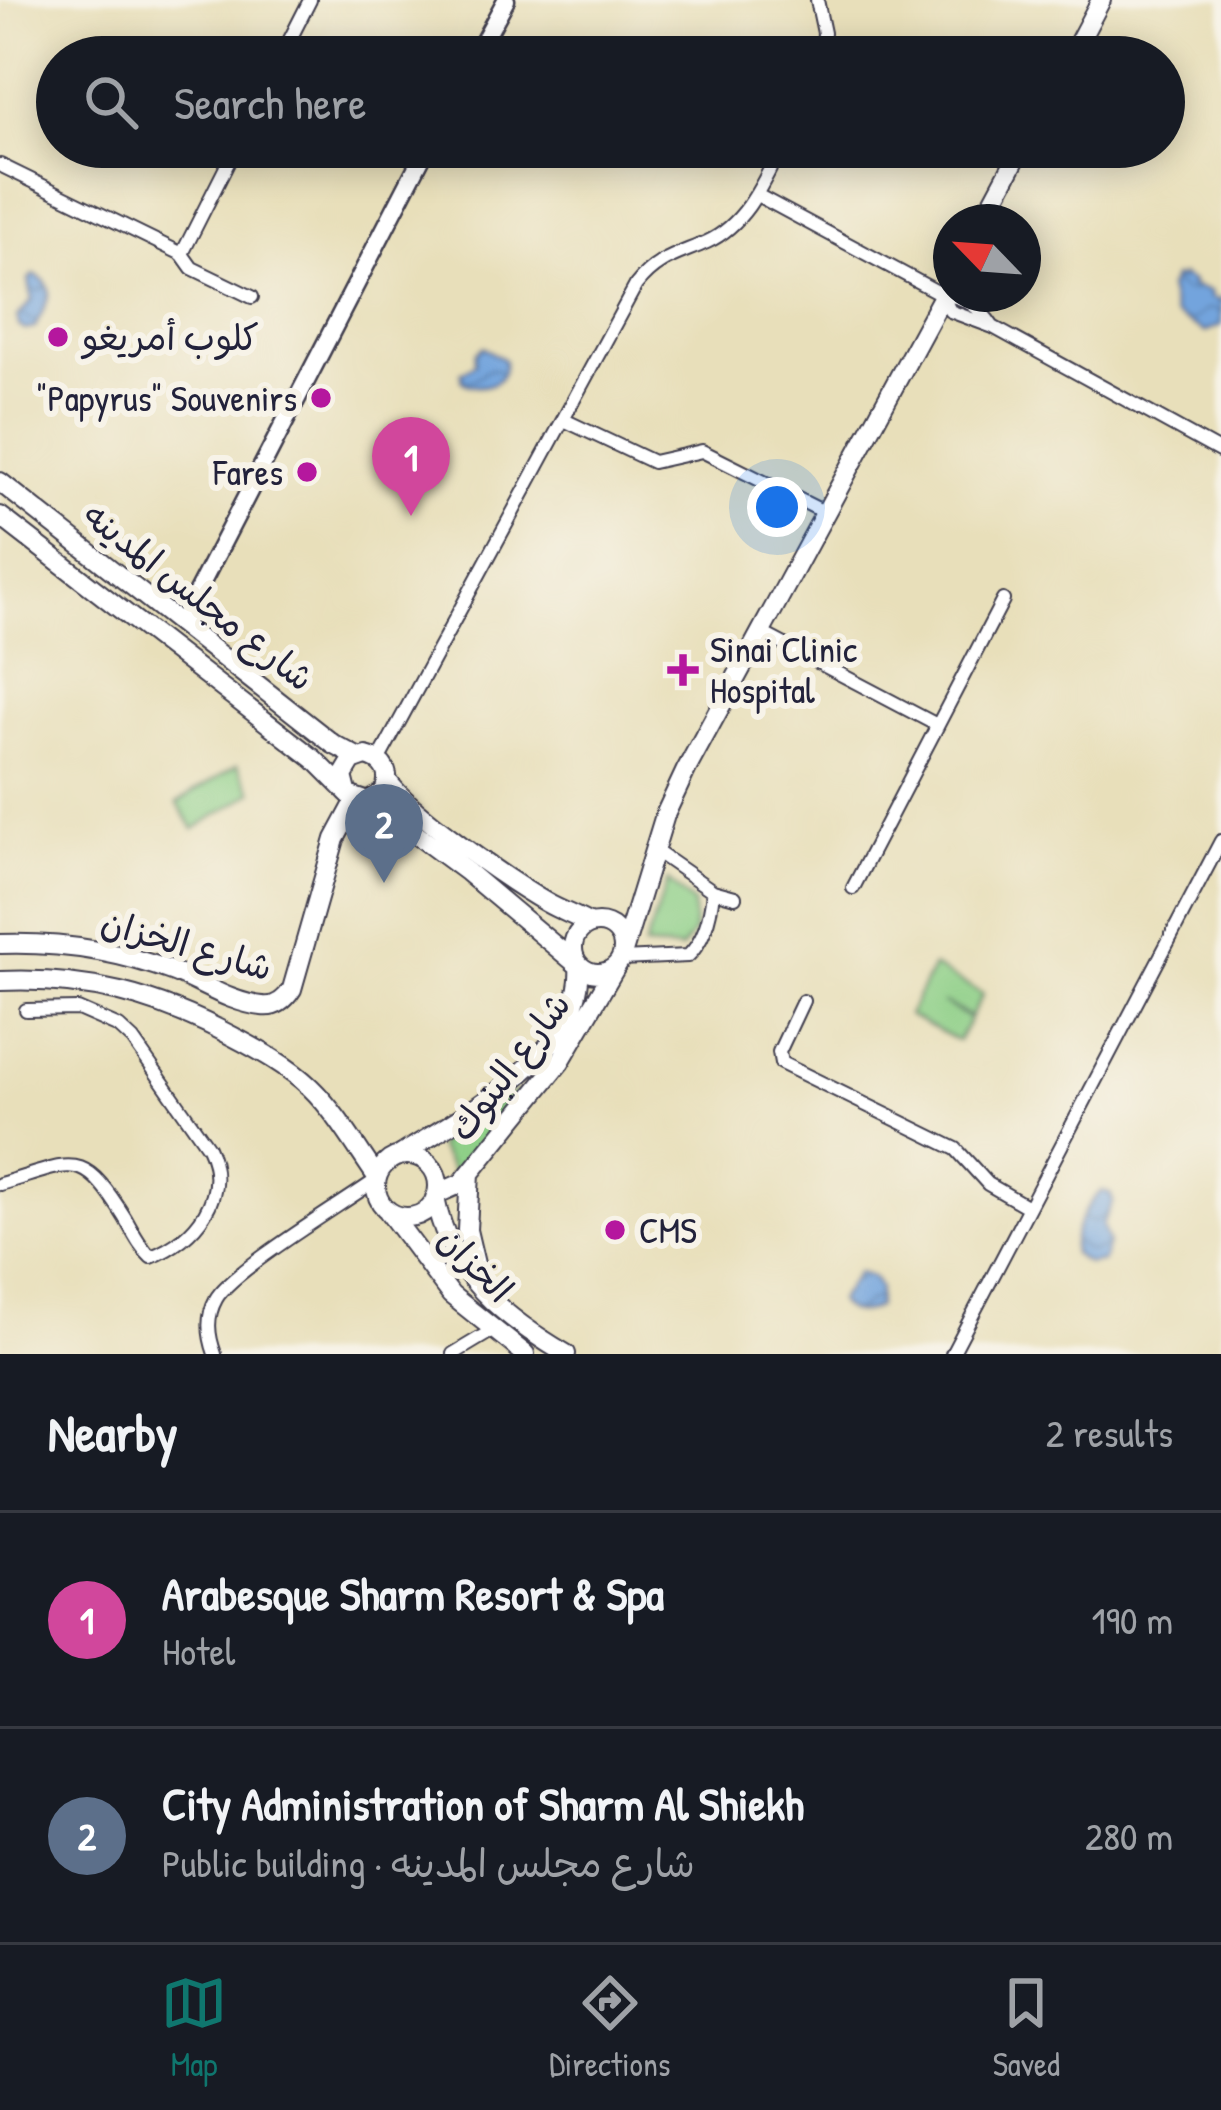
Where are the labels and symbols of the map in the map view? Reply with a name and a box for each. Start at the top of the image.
north arrow [933,204,1041,312]
place label: كلوب أمريغو [80,312,259,361]
marker: كلوب أمريغو [45,324,71,350]
place label: "Papyrus" Souvenirs [37,373,297,422]
marker: "Papyrus" Souvenirs [308,385,334,411]
pin: 1 [372,417,450,516]
place label: Fares [212,447,283,496]
marker: Fares [294,459,320,485]
your location [747,477,807,537]
street label: شارع مجلس المدينه [72,490,325,703]
place label: Sinai Clinic Hospital [710,624,857,714]
marker: Sinai Clinic Hospital [667,654,699,686]
pin: 2 [345,784,423,883]
street label: شارع الخزان [95,896,278,993]
street label: شارع البنوك [437,981,582,1151]
place label: CMS [639,1205,697,1254]
street label: الخزان [428,1215,525,1313]
marker: CMS [602,1217,628,1243]

